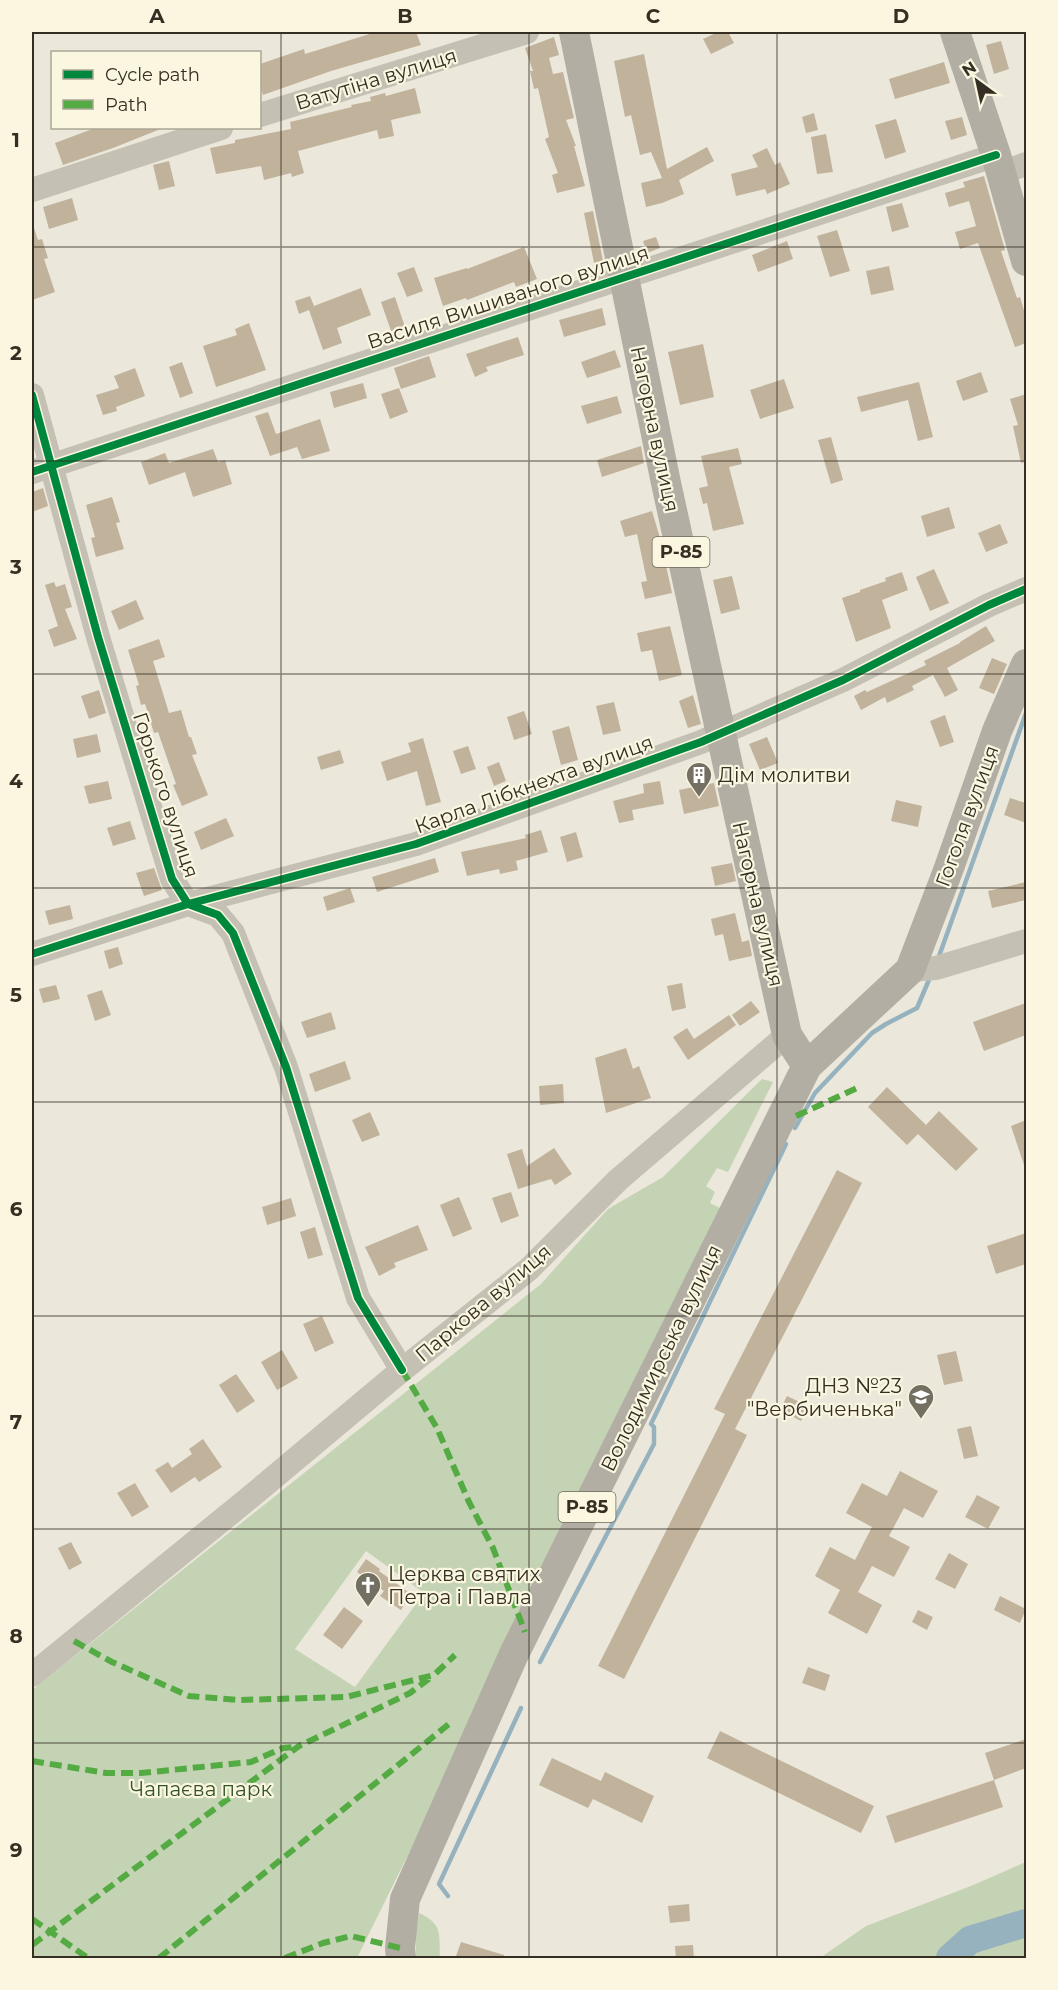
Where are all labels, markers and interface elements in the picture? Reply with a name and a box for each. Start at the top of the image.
text: A [148,4,165,28]
text: B [397,4,413,28]
text: C [646,4,661,28]
text: D [893,4,909,28]
street label: Ватутіна вулиця [292,43,460,115]
legend [51,51,261,129]
north arrow [947,51,1007,111]
text: N [959,57,980,80]
text: Cycle path [105,64,200,86]
text: Path [105,94,148,116]
text: 1 [12,128,20,152]
street label: Василя Вишиваного вулиця [364,240,652,354]
text: 2 [10,341,22,365]
street label: Нагорна вулиця [626,344,684,514]
road number: Р-85 [652,537,710,567]
text: 3 [9,555,22,579]
street label: Горького вулиця [128,709,204,881]
street label: Карла Лібкнехта вулиця [412,730,656,838]
street label: Гоголя вулиця [930,742,1004,890]
building icon: Дім молитви [684,760,714,798]
place label: Дім молитви [718,763,851,787]
text: 4 [9,769,23,793]
street label: Нагорна вулиця [727,819,789,989]
text: 5 [10,983,22,1007]
text: 6 [10,1197,23,1221]
street label: Паркова вулиця [410,1239,556,1367]
street label: Володимирська вулиця [596,1241,726,1475]
place label: ДНЗ №23 "Вербиченька" [747,1374,902,1421]
school or university icon: ДНЗ №23 "Вербиченька" [906,1382,936,1420]
text: 7 [10,1410,22,1434]
road number: Р-85 [558,1492,616,1522]
place label: Церква святих Петра і Павла [388,1562,541,1609]
church icon: Церква святих Петра і Павла [353,1570,383,1608]
text: 8 [9,1624,23,1648]
park label: Чапаєва парк [130,1777,272,1801]
text: 9 [10,1838,22,1862]

